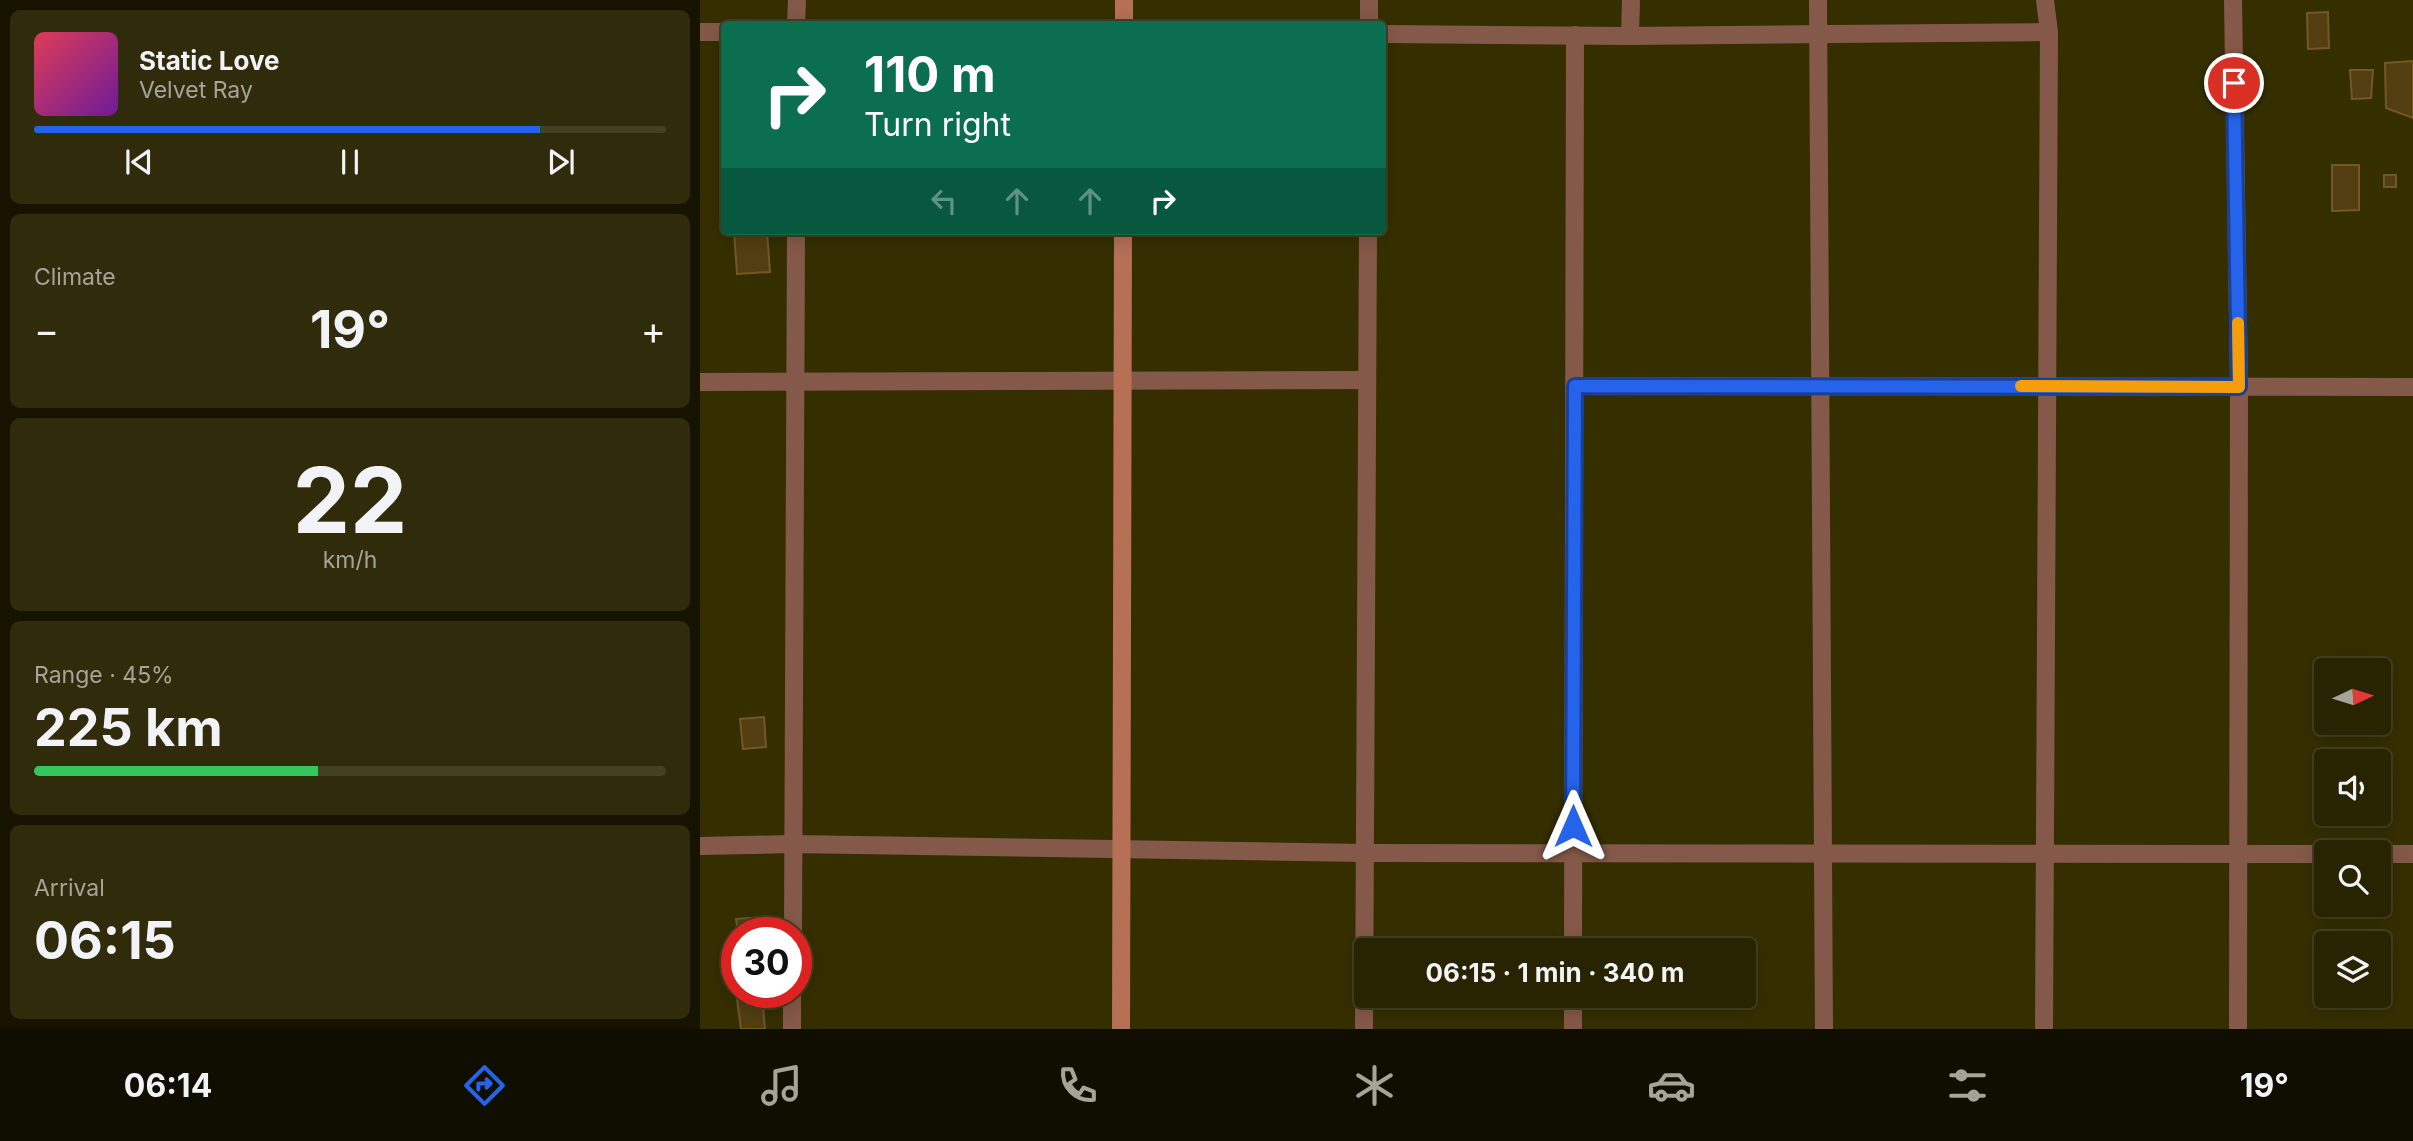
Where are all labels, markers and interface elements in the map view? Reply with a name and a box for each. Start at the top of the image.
text: Static Love [139,45,280,76]
text: 110 m [864,45,996,104]
icon: right [749,49,840,140]
pin [2204,53,2264,113]
icon: arrive [2215,64,2253,102]
text: Velvet Ray [139,76,253,104]
text: Turn right [864,105,1011,144]
icon: previous [120,143,158,181]
icon: pause [331,143,369,181]
icon: next [542,143,580,181]
icon: left [925,182,963,220]
icon: ahead [998,182,1036,220]
icon: ahead [1071,182,1109,220]
icon: right [1144,182,1182,220]
text: Climate [34,263,116,291]
text: 19° [310,298,390,361]
text: − [34,307,59,353]
text: + [641,307,666,353]
text: 22 [293,445,407,555]
text: km/h [323,546,377,574]
north arrow [2314,658,2390,735]
map controls [2314,658,2391,1008]
text: Range · 45% [34,661,174,689]
text: 225 km [34,696,223,759]
button: sound [2314,749,2391,826]
position arrow [1536,789,1610,863]
button: search [2314,840,2391,917]
text: Arrival [34,874,105,902]
text: 06:15 [34,909,176,972]
speed limit sign: 30 [721,917,812,1008]
button: layers [2314,931,2391,1008]
text: 06:15 · 1 min · 340 m [1425,957,1685,988]
icon: directions [460,1061,509,1110]
icon: music [757,1061,806,1110]
icon: phone [1053,1061,1102,1110]
icon: climate [1350,1061,1399,1110]
icon: car [1647,1061,1696,1110]
icon: filters [1943,1061,1992,1110]
text: 06:14 [124,1066,212,1105]
text: 19° [2240,1066,2289,1105]

